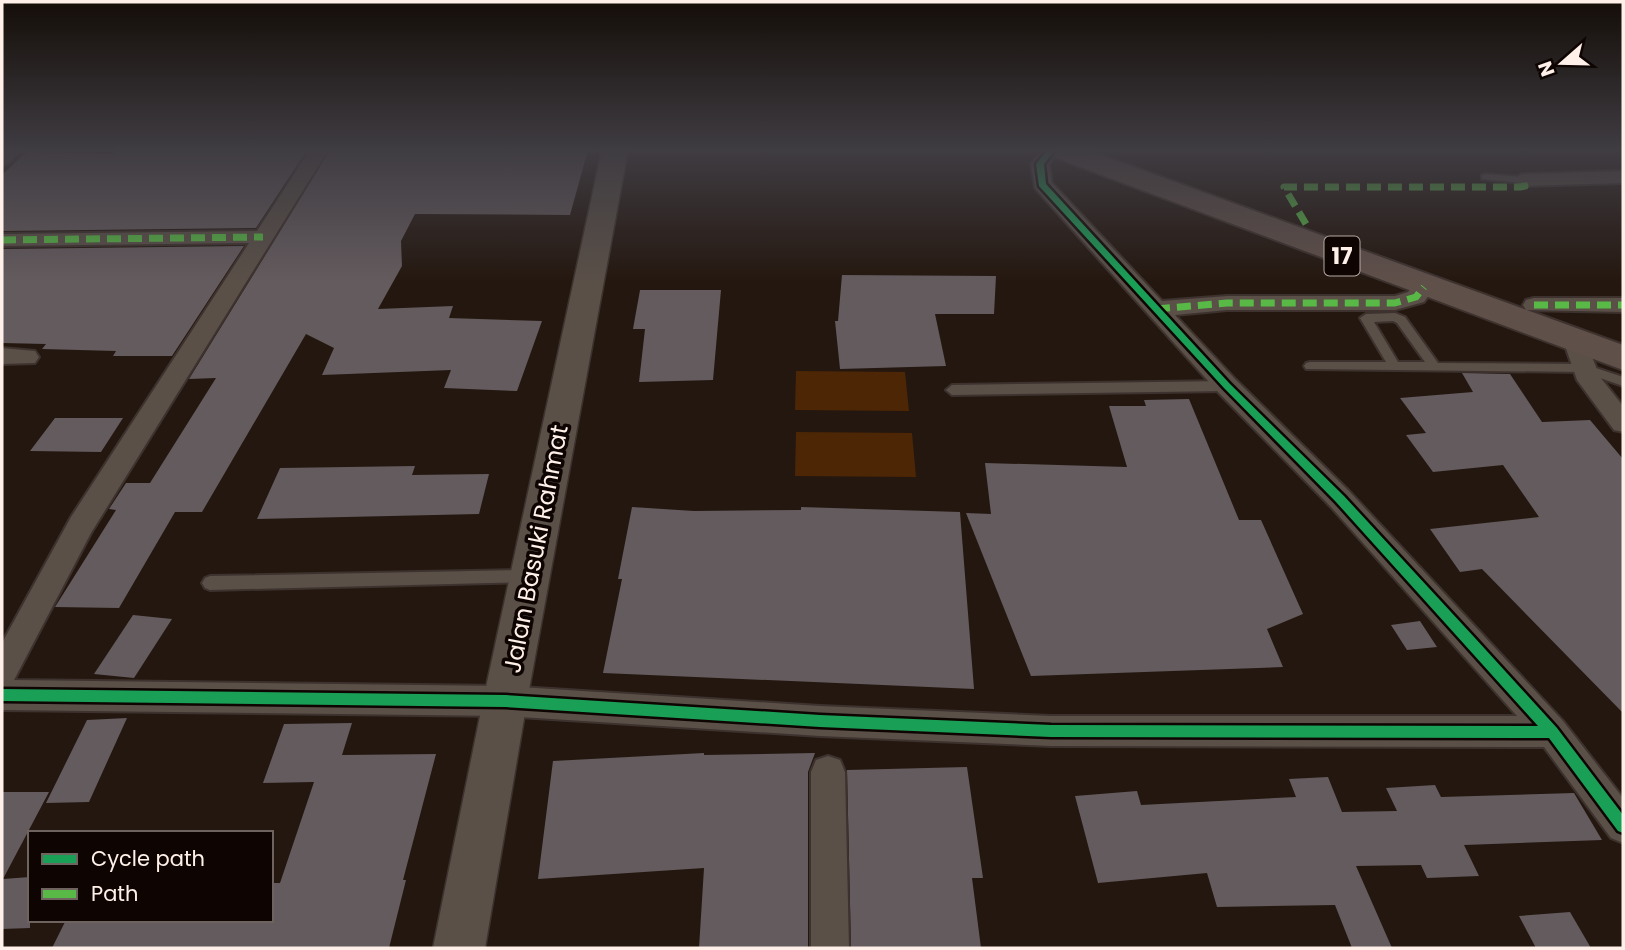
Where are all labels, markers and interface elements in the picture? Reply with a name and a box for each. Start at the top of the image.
north arrow [1527,28,1597,98]
text: N [1531,57,1562,80]
road number: 17 [1324,236,1360,276]
street label: Jalan Basuki Rahmat [495,422,576,676]
legend [28,831,273,922]
text: Cycle path [91,844,205,873]
text: Path [91,879,138,908]

